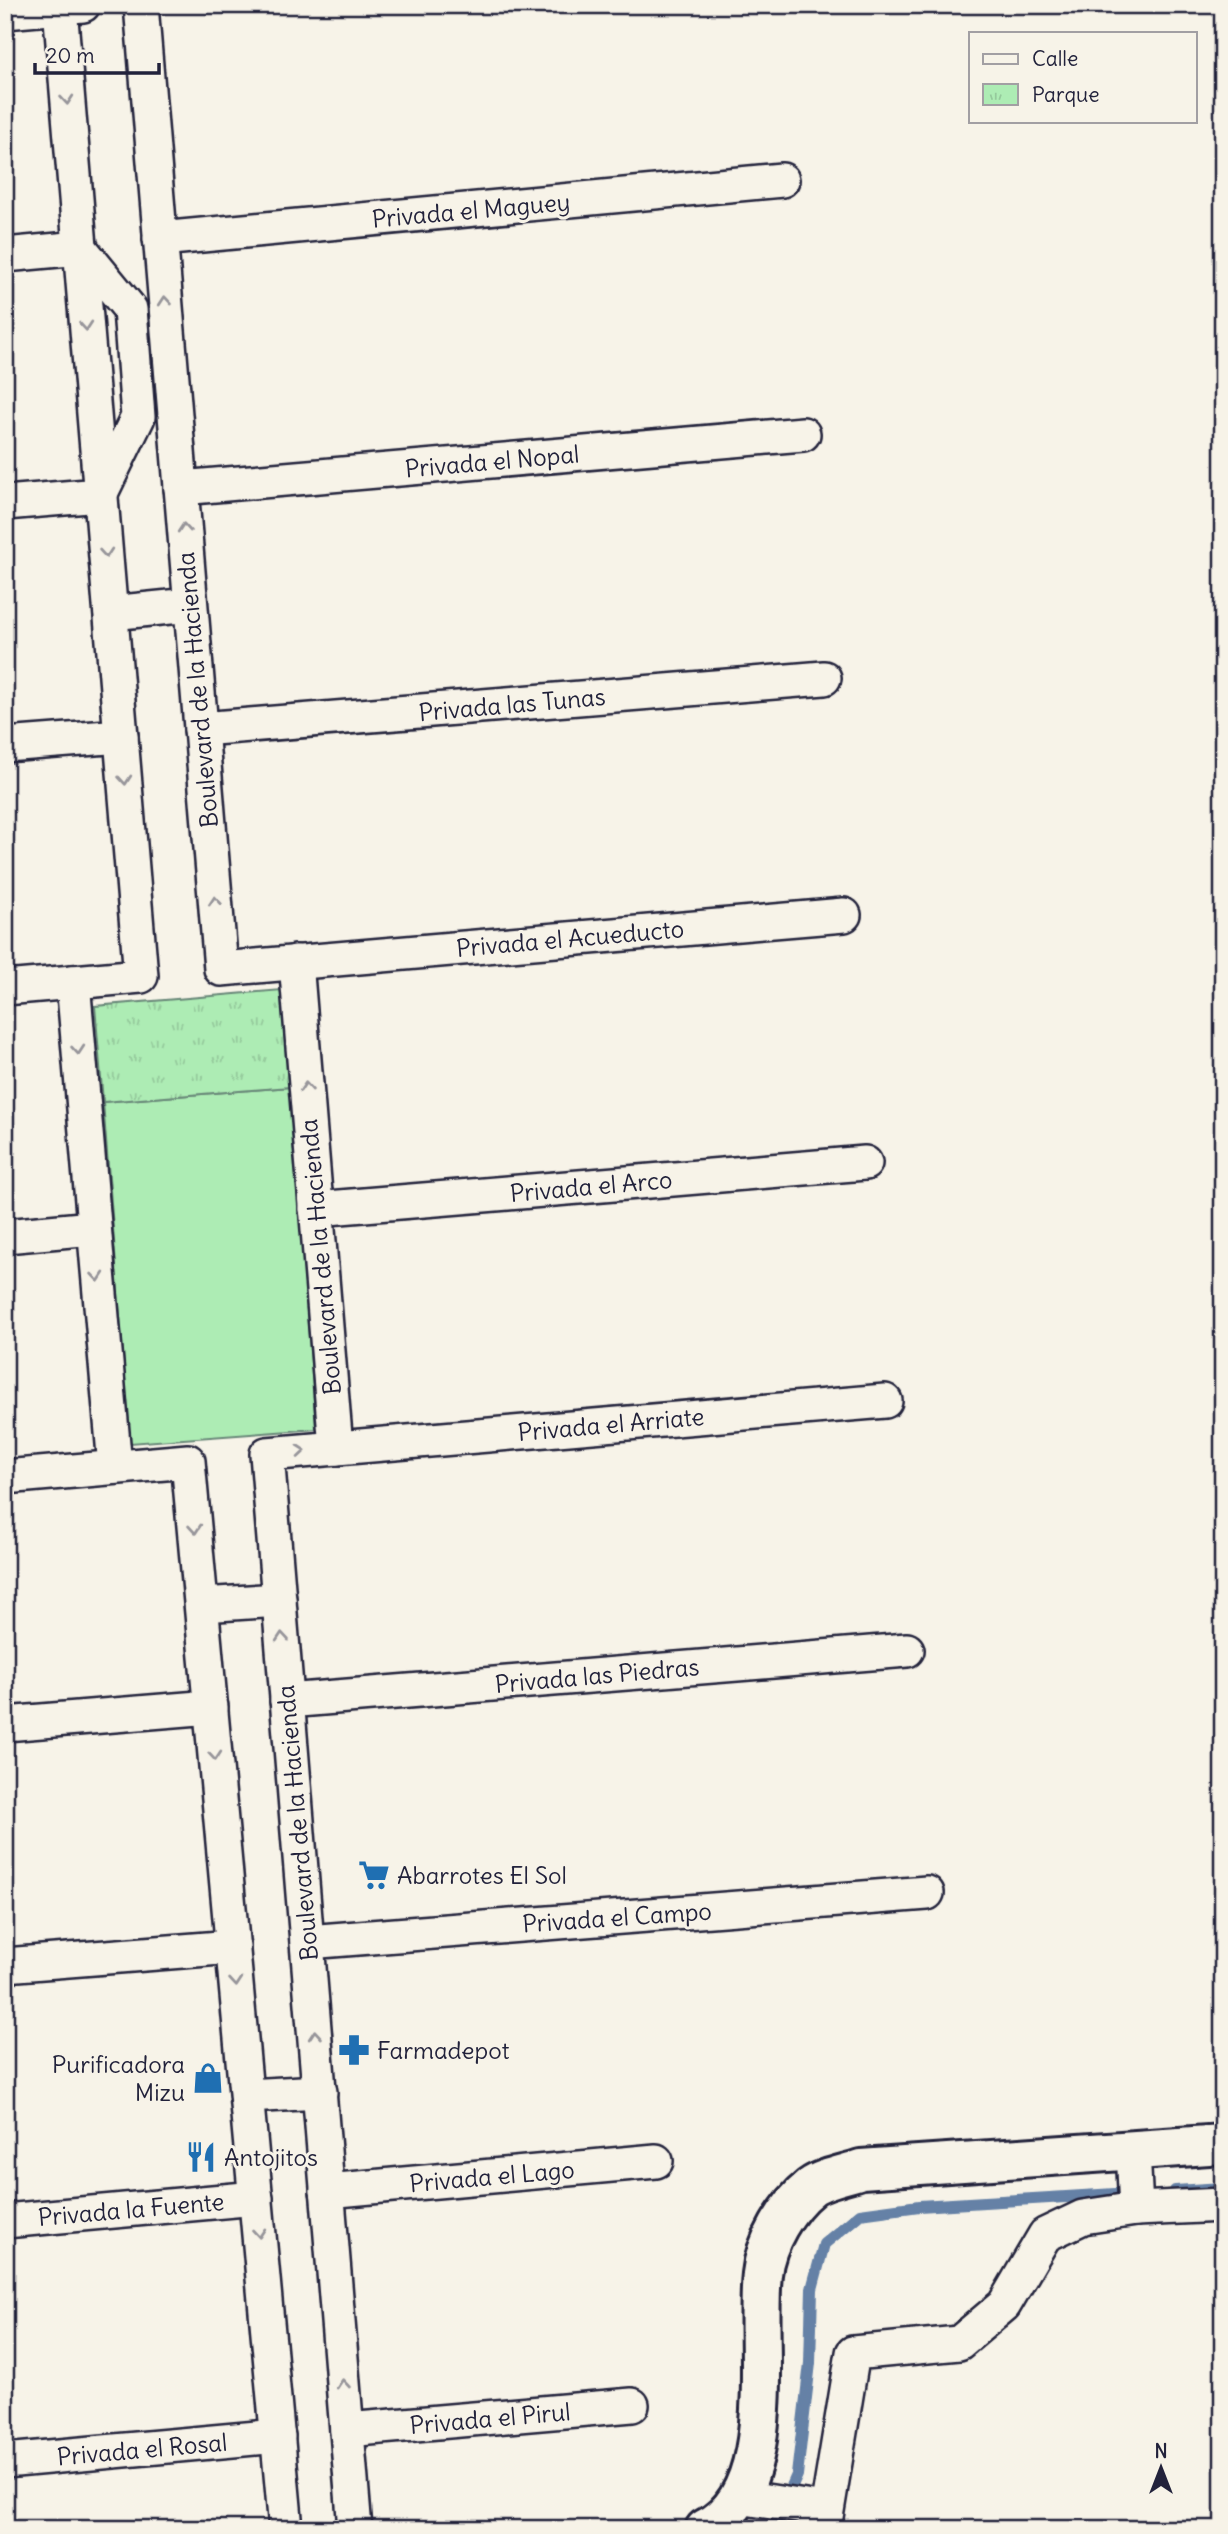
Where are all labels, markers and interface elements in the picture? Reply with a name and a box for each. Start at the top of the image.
scale bar [35,32,159,76]
legend [969,32,1196,122]
text: 20 m [46,42,95,69]
text: Calle [1032,45,1078,72]
text: Parque [1032,81,1100,108]
one-way arrow [59,94,74,105]
street label: Privada el Maguey [371,186,571,234]
one-way arrow [158,295,173,306]
one-way arrow [78,321,93,332]
street label: Privada el Nopal [404,438,580,484]
one-way arrow [177,522,192,533]
one-way arrow [98,547,113,559]
street label: Boulevard de la Hacienda [170,551,224,829]
street label: Privada las Tunas [417,681,607,727]
one-way arrow [117,775,132,786]
one-way arrow [208,895,223,906]
street label: Privada el Acueducto [455,913,685,963]
one-way arrow [70,1045,85,1056]
one-way arrow [299,1081,314,1092]
street label: Boulevard de la Hacienda [293,1118,347,1396]
street label: Privada el Arco [509,1164,673,1208]
one-way arrow [90,1271,105,1282]
street label: Privada el Arriate [516,1401,706,1447]
one-way arrow [296,1444,307,1459]
one-way arrow [187,1524,202,1535]
one-way arrow [275,1632,290,1643]
street label: Privada las Piedras [494,1651,700,1699]
street label: Boulevard de la Hacienda [270,1684,324,1962]
one-way arrow [208,1750,223,1761]
supermarket icon: Abarrotes El Sol [357,1858,391,1892]
place label: Abarrotes El Sol [397,1860,567,1890]
street label: Privada el Campo [521,1895,713,1939]
one-way arrow [228,1977,243,1988]
one-way arrow [308,2029,323,2040]
pharmacy icon: Farmadepot [337,2033,371,2067]
place label: Farmadepot [377,2035,510,2065]
place label: Purificadora Mizu [52,2049,185,2107]
shop icon: Purificadora Mizu [191,2061,225,2095]
restaurant icon: Antojitos [184,2140,218,2174]
place label: Antojitos [224,2142,318,2172]
street label: Privada el Lago [408,2154,576,2198]
street label: Privada la Fuente [37,2186,225,2232]
one-way arrow [252,2227,267,2239]
one-way arrow [336,2378,351,2390]
street label: Privada el Pirul [408,2396,572,2440]
street label: Privada el Rosal [56,2427,228,2471]
north arrow [1126,2432,1196,2502]
text: N [1154,2439,1168,2463]

